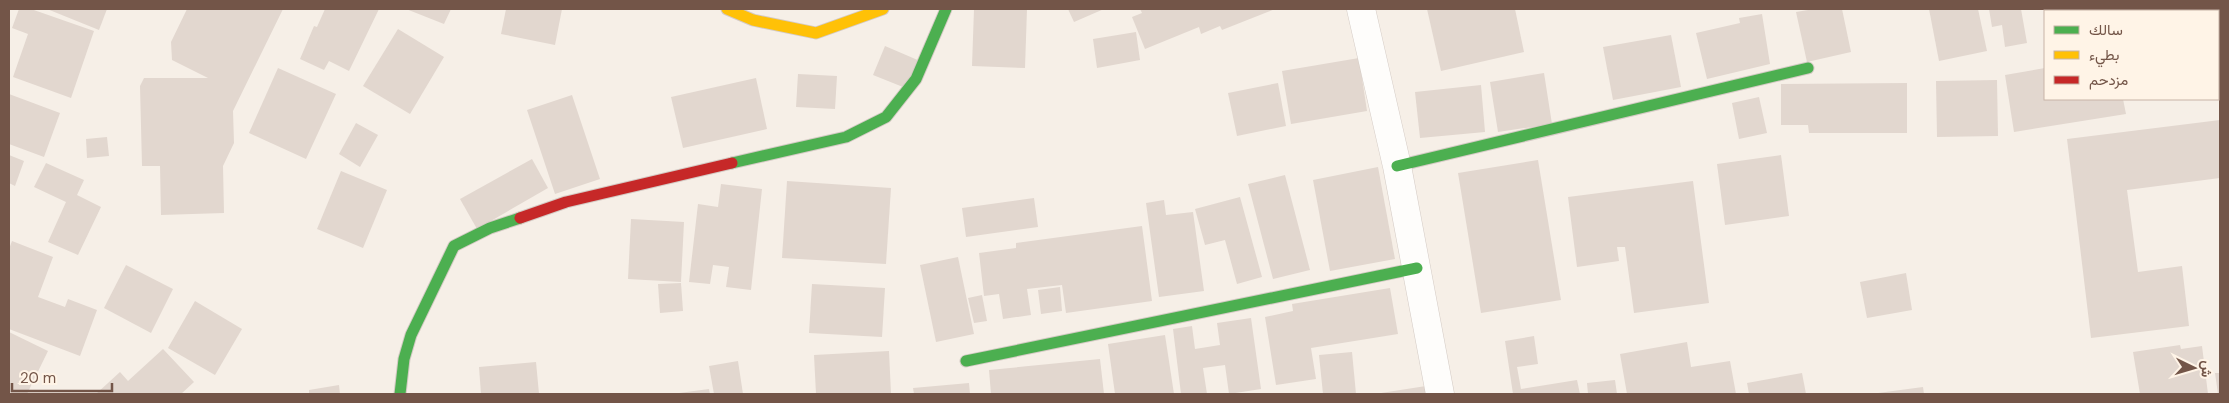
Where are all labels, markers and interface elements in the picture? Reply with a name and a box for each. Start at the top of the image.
legend [2044,10,2219,100]
text: سالك [2089,20,2123,40]
text: بطيء [2089,45,2119,68]
text: مزدحم [2089,70,2128,90]
north arrow [2169,343,2219,393]
scale bar [12,360,112,392]
text: ش [2197,360,2217,378]
text: 20 m [20,368,56,388]

